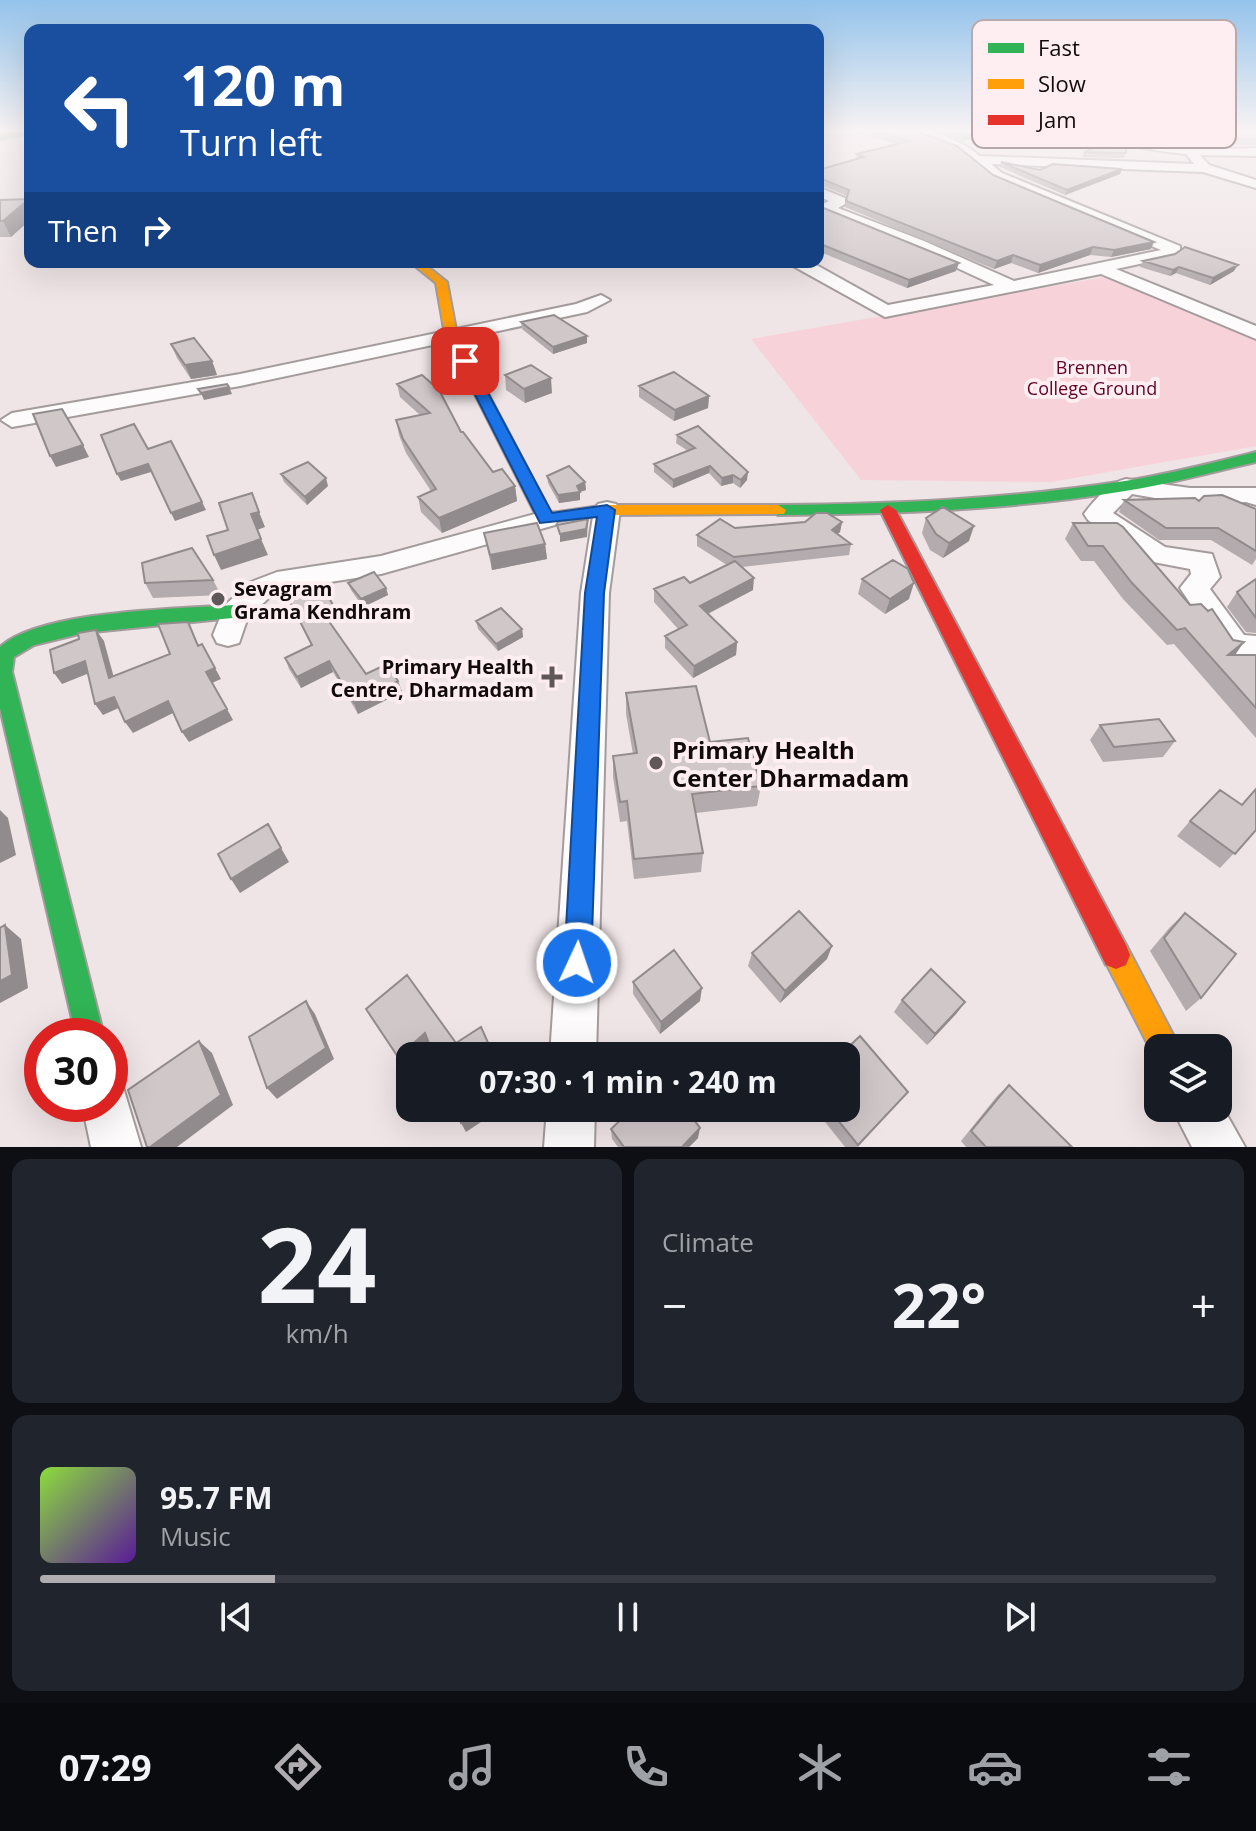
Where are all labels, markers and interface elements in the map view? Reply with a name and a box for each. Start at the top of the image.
legend [972,20,1236,148]
text: Fast [1038,32,1080,62]
text: 120 m [180,46,346,122]
icon: left [48,56,152,160]
text: Slow [1038,68,1086,98]
text: Jam [1036,104,1077,134]
text: Turn left [180,118,322,167]
icon: right [134,208,178,252]
text: Then [48,210,118,251]
pin [431,327,499,395]
icon: arrive [443,339,487,383]
park label: Brennen College Ground [1027,355,1157,400]
place label: Sevagram Grama Kendhram [234,575,411,625]
marker: Sevagram Grama Kendhram [209,590,227,608]
place label: Primary Health Centre, Dharmadam [331,653,534,703]
marker: Primary Health Centre, Dharmadam [541,666,563,688]
place label: Primary Health Center Dharmadam [672,733,909,794]
marker: Primary Health Center Dharmadam [647,754,665,772]
position arrow [535,921,619,1005]
speed limit sign: 30 [24,1018,128,1122]
map controls [1144,1034,1232,1122]
button: layers [1144,1034,1232,1122]
text: 07:30 · 1 min · 240 m [479,1061,777,1102]
text: 24 [258,1192,376,1333]
text: Climate [662,1224,754,1260]
text: 22° [892,1264,986,1346]
text: − [662,1275,687,1335]
text: + [1191,1275,1216,1335]
text: km/h [285,1315,349,1351]
text: 95.7 FM [160,1477,273,1518]
text: Music [160,1518,231,1554]
icon: previous [214,1595,258,1639]
icon: pause [606,1595,650,1639]
icon: next [998,1595,1042,1639]
icon: directions [270,1739,326,1795]
icon: music [444,1739,500,1795]
icon: phone [618,1739,674,1795]
icon: climate [792,1739,848,1795]
icon: car [967,1739,1023,1795]
icon: filters [1141,1739,1197,1795]
text: 07:29 [59,1743,152,1792]

